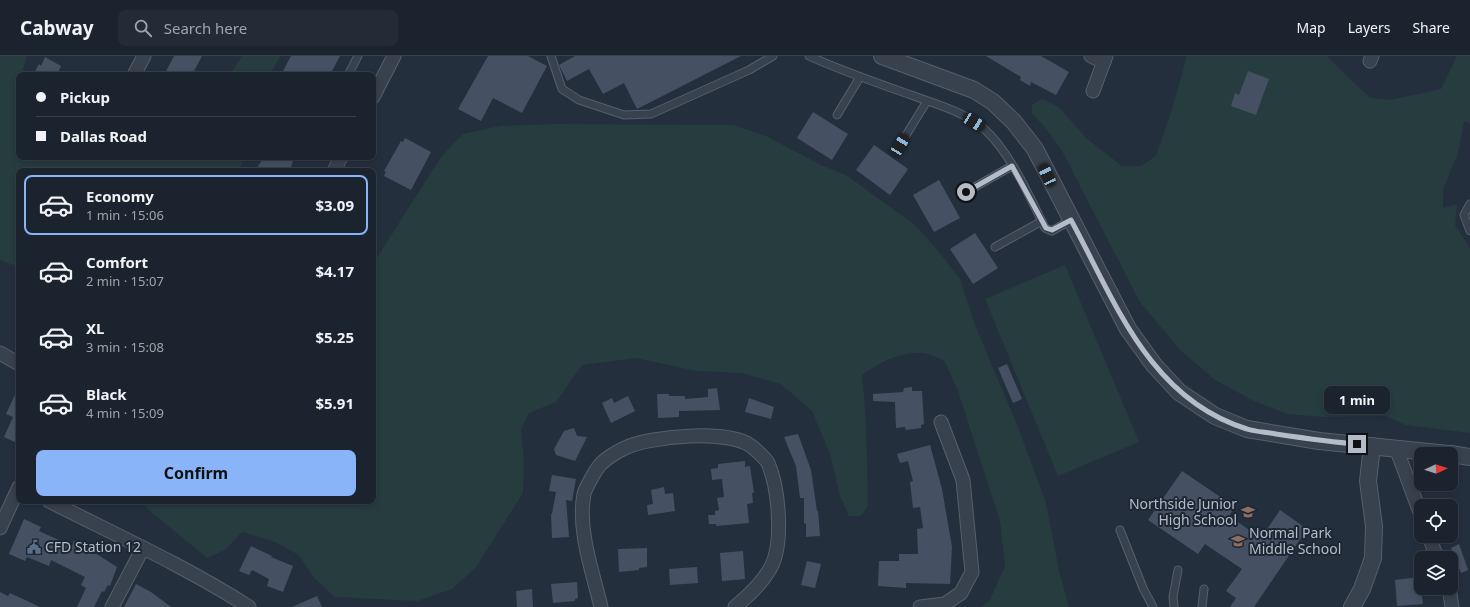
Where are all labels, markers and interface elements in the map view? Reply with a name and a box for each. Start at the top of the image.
search box [118,10,398,46]
text: Cabway [20,15,94,41]
icon: search [132,17,154,39]
text: Search here [164,18,247,38]
text: Map [1297,18,1326,37]
text: Layers [1348,18,1390,37]
text: Share [1412,18,1450,37]
text: Pickup [60,87,110,107]
car [961,111,987,133]
text: Dallas Road [60,126,147,146]
car [889,132,911,158]
car [1036,162,1058,188]
route start [957,183,975,201]
text: Economy [86,186,154,206]
icon: car [38,187,74,223]
text: $3.09 [315,195,354,215]
text: 1 min · 15:06 [86,206,164,224]
text: Comfort [86,252,148,272]
icon: car [38,253,74,289]
text: $4.17 [315,261,354,281]
text: 2 min · 15:07 [86,272,164,290]
text: XL [86,318,104,338]
icon: car [38,319,74,355]
text: $5.25 [315,327,354,347]
text: 3 min · 15:08 [86,338,164,356]
text: Black [86,384,126,404]
icon: car [38,385,74,421]
callout: 1 min [1324,386,1390,414]
text: 1 min [1339,391,1375,409]
text: $5.91 [315,393,354,413]
text: 4 min · 15:09 [86,404,164,422]
route end [1348,435,1366,453]
north arrow [1414,447,1458,491]
map controls [1414,447,1458,595]
button: Confirm [36,450,356,496]
place label: Northside Junior High School [1129,494,1237,529]
button: locate [1414,499,1458,543]
school or university icon: Northside Junior High School [1240,504,1256,520]
place label: Normal Park Middle School [1249,523,1341,558]
school or university icon: Normal Park Middle School [1230,533,1246,549]
place label: CFD Station 12 [45,537,141,556]
public building icon: CFD Station 12 [26,539,42,555]
button: layers [1414,551,1458,595]

